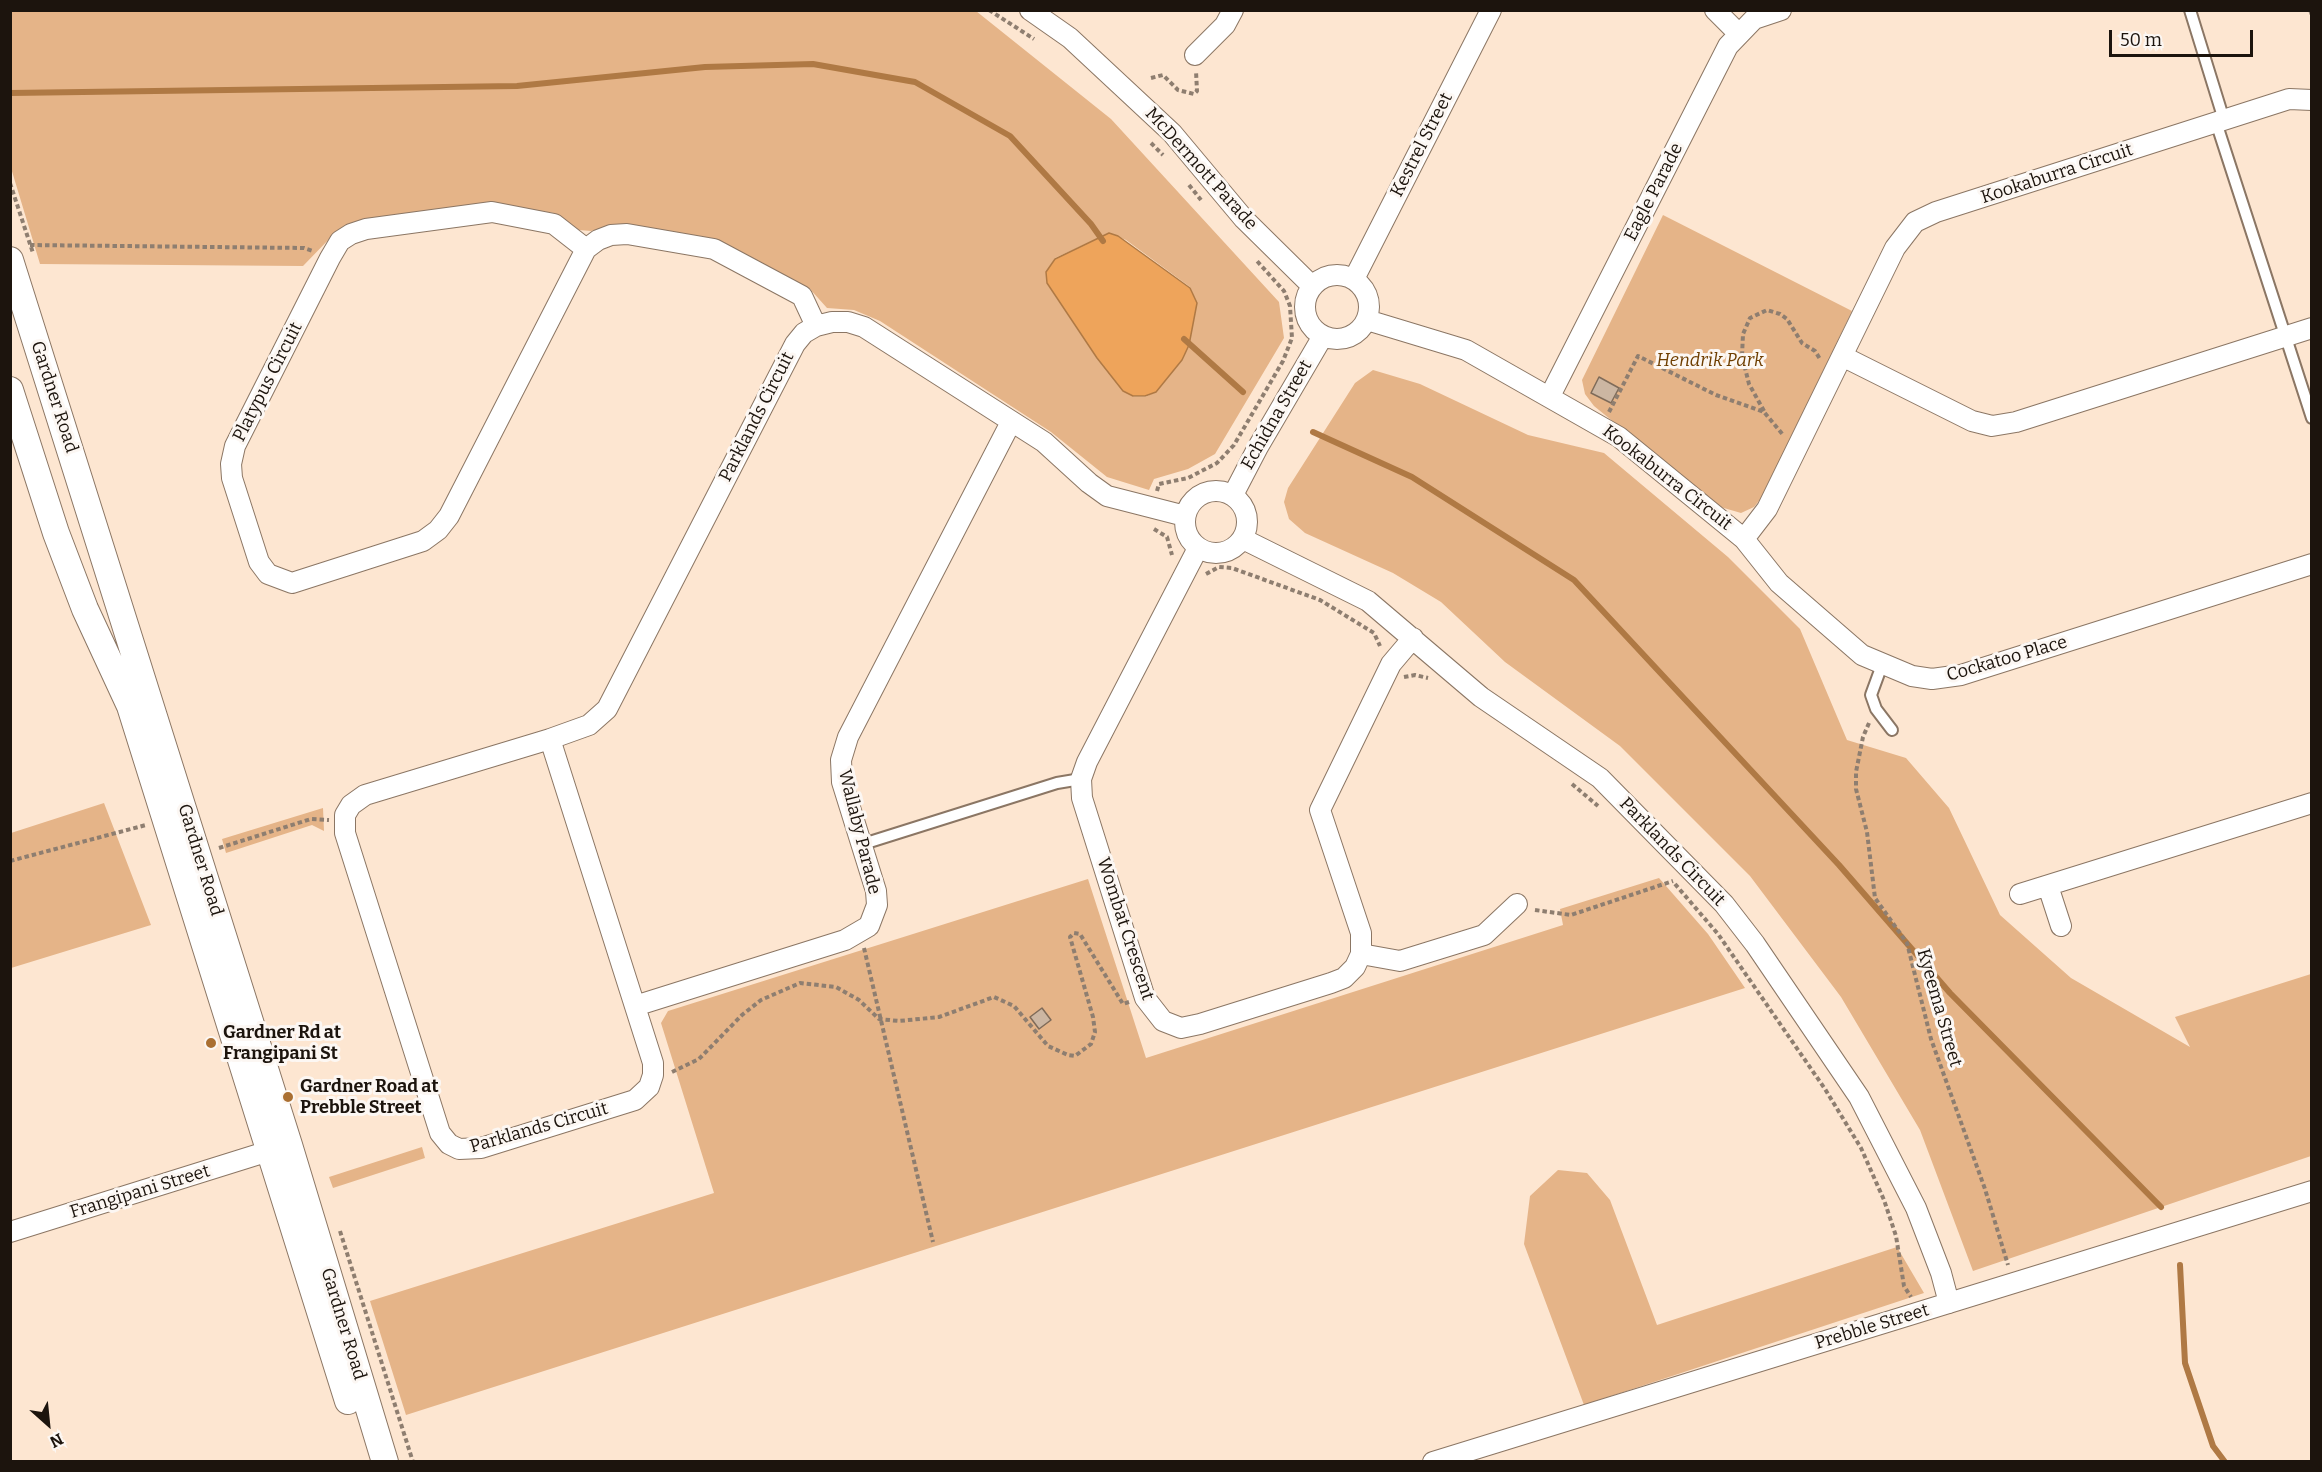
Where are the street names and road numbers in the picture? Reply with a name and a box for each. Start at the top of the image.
street label: Kestrel Street [1387,89,1457,201]
street label: McDermott Parade [1140,103,1262,235]
street label: Eagle Parade [1620,139,1688,245]
street label: Kookaburra Circuit [1978,139,2136,209]
street label: Platypus Circuit [229,319,307,445]
street label: Gardner Road [26,338,82,456]
street label: Parklands Circuit [715,349,799,485]
street label: Echidna Street [1237,356,1317,474]
street label: Kookaburra Circuit [1598,421,1736,535]
street label: Cockatoo Place [1944,631,2070,687]
street label: Wallaby Parade [833,767,885,897]
street label: Parklands Circuit [1615,793,1729,911]
street label: Gardner Road [173,801,227,919]
street label: Wombat Crescent [1092,855,1158,1003]
street label: Kyeema Street [1912,946,1966,1070]
street label: Parklands Circuit [467,1098,611,1158]
street label: Frangipani Street [67,1160,213,1224]
street label: Gardner Road [316,1265,370,1383]
street label: Prebble Street [1812,1299,1932,1355]

